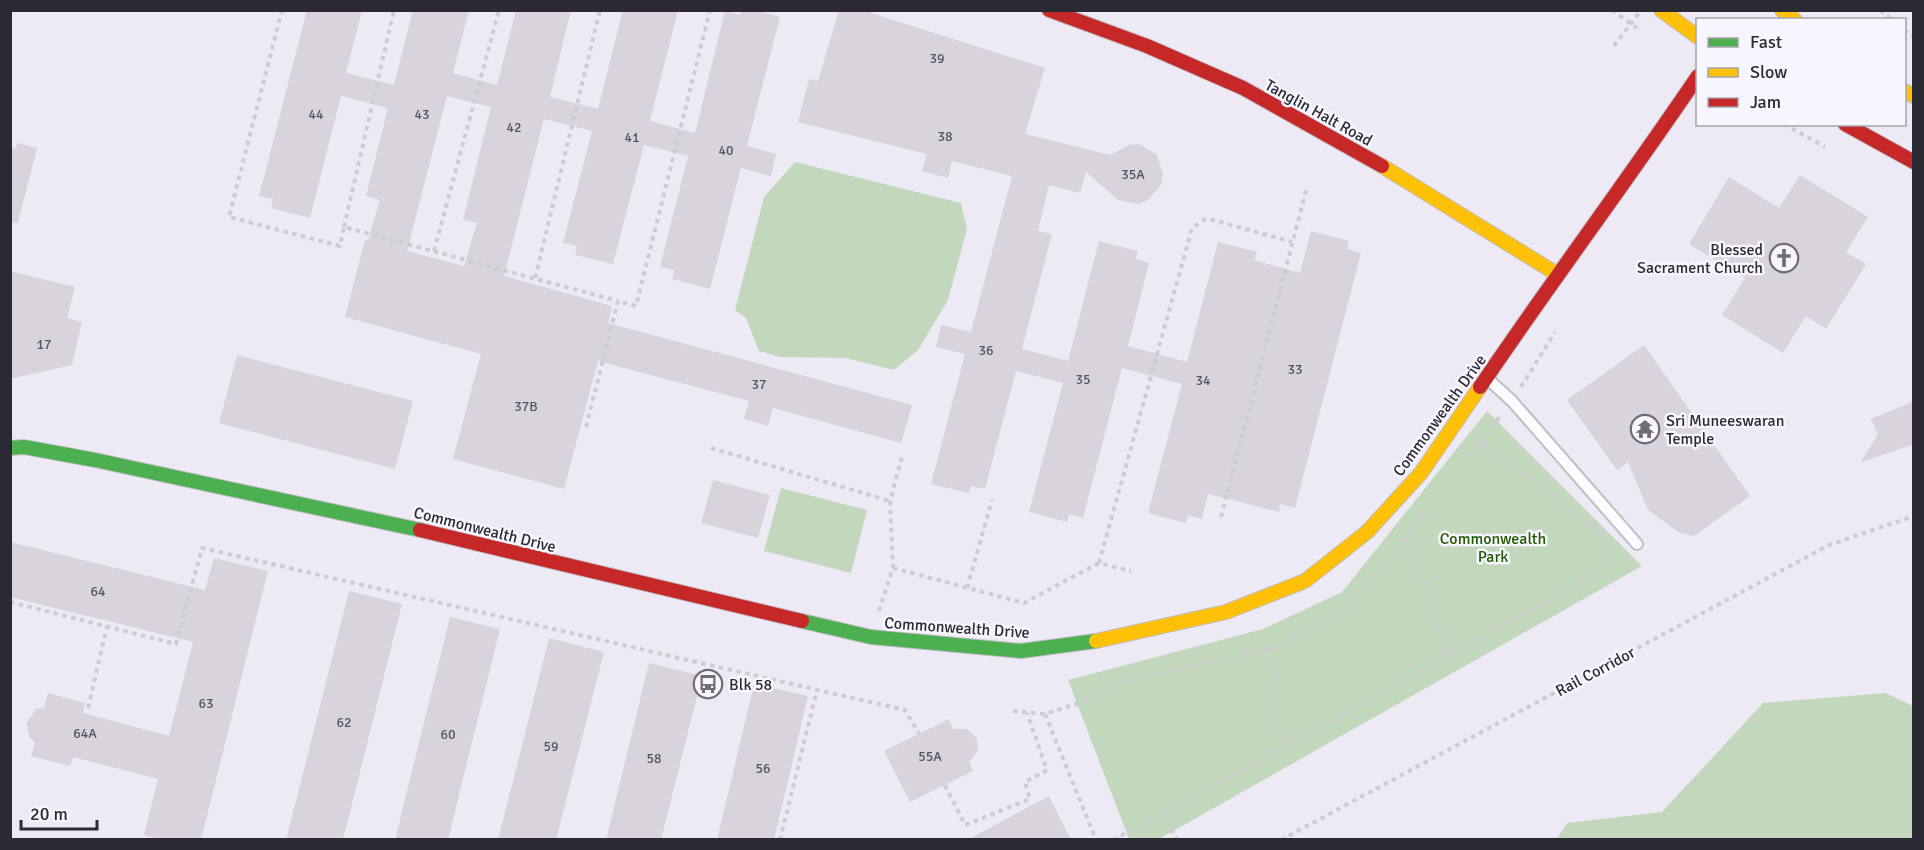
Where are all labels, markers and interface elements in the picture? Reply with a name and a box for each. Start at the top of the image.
legend [1696,18,1906,126]
text: Fast [1750,31,1782,53]
house number: 39 [929,50,945,67]
text: Slow [1750,61,1787,83]
street label: Tanglin Halt Road [1261,75,1376,151]
text: Jam [1750,91,1781,113]
house number: 44 [308,106,324,123]
house number: 43 [414,106,430,123]
house number: 42 [506,119,522,136]
house number: 38 [937,128,953,145]
house number: 41 [624,129,640,146]
house number: 40 [718,142,734,159]
house number: 35A [1121,166,1145,183]
place label: Blessed Sacrament Church [1637,240,1763,278]
church icon: Blessed Sacrament Church [1768,242,1800,274]
house number: 17 [36,336,52,353]
house number: 36 [978,342,994,359]
street label: Commonwealth Drive [1389,351,1491,480]
house number: 33 [1287,361,1303,378]
house number: 35 [1075,371,1091,388]
house number: 34 [1195,372,1211,389]
house number: 37 [751,376,767,393]
house number: 37B [514,398,538,415]
place label: Sri Muneeswaran Temple [1666,411,1784,449]
temple icon: Sri Muneeswaran Temple [1629,413,1661,445]
street label: Commonwealth Drive [412,503,558,557]
park label: Commonwealth Park [1440,529,1546,567]
house number: 64 [90,583,106,600]
street label: Commonwealth Drive [884,613,1030,643]
street label: Rail Corridor [1552,643,1639,701]
bus stop icon: Blk 58 [692,668,724,700]
place label: Blk 58 [729,675,772,695]
house number: 63 [198,695,214,712]
house number: 62 [336,714,352,731]
house number: 64A [73,725,97,742]
house number: 60 [440,726,456,743]
house number: 59 [543,738,559,755]
house number: 55A [918,748,942,765]
house number: 58 [646,750,662,767]
house number: 56 [755,760,771,777]
scale bar [21,793,98,831]
text: 20 m [30,803,68,825]

